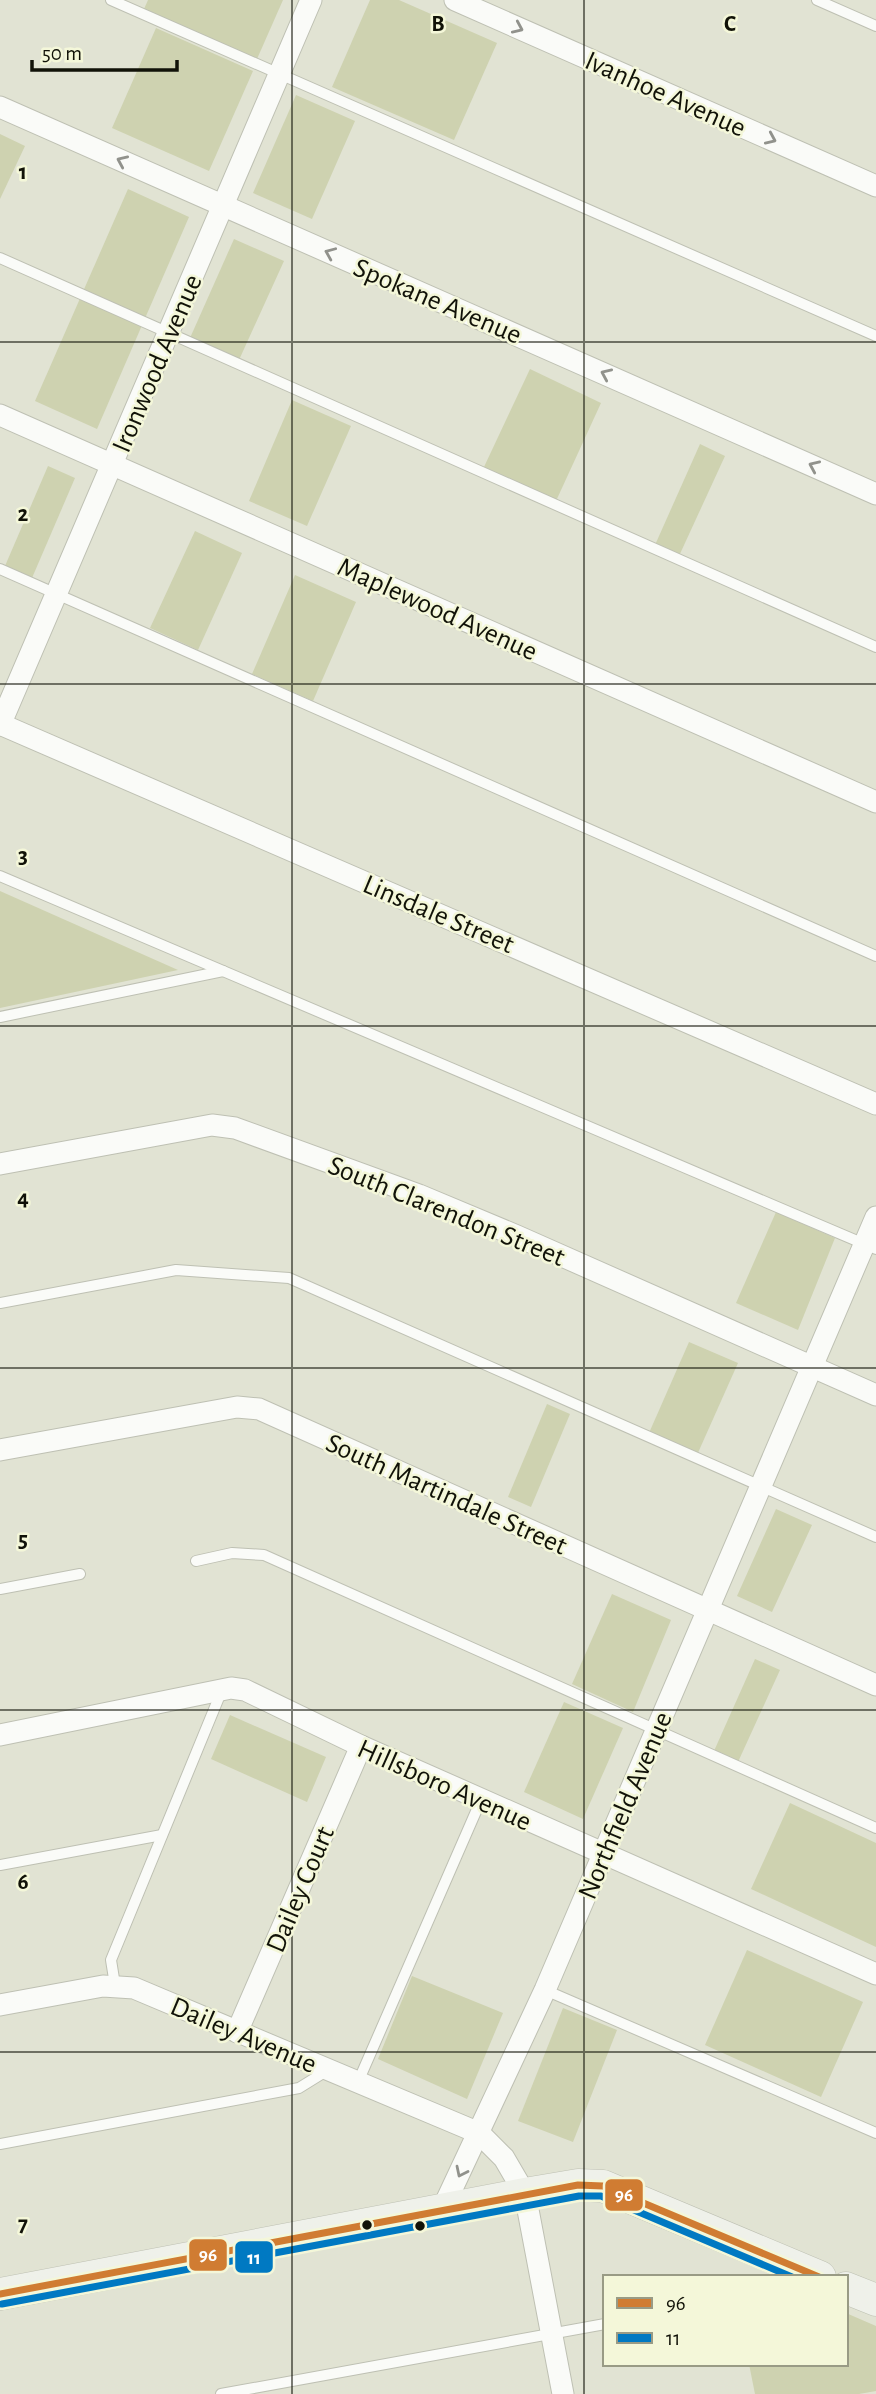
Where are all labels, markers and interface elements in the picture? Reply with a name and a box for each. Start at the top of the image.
text: B [431,13,445,36]
text: C [724,13,736,36]
one-way arrow [510,20,523,34]
scale bar [32,28,177,72]
text: 50 m [42,43,82,64]
street label: Ivanhoe Avenue [581,47,750,143]
one-way arrow [764,131,776,145]
one-way arrow [117,155,129,169]
text: 1 [19,161,27,184]
one-way arrow [324,248,336,262]
street label: Spokane Avenue [349,254,525,350]
street label: Ironwood Avenue [108,271,208,457]
one-way arrow [600,368,613,382]
one-way arrow [808,460,821,474]
text: 2 [18,503,29,526]
street label: Maplewood Avenue [333,553,541,666]
text: 3 [18,845,28,868]
street label: Linsdale Street [359,870,518,959]
street label: South Clarendon Street [324,1152,568,1272]
text: 4 [17,1187,29,1210]
street label: South Martindale Street [322,1429,571,1561]
text: 5 [18,1529,28,1552]
street label: Northfield Avenue [574,1708,678,1903]
street label: Hillsboro Avenue [353,1735,535,1837]
street label: Dailey Court [262,1823,340,1957]
text: 6 [17,1871,29,1894]
street label: Dailey Avenue [166,1993,320,2079]
one-way arrow [455,2165,469,2177]
line badge: 96 [604,2178,644,2212]
text: 96 [615,2186,633,2205]
text: 7 [18,2213,28,2236]
unlabelled marker [360,2218,374,2232]
unlabelled marker [413,2219,427,2233]
line badge: 96 [188,2238,228,2272]
line badge: 11 [234,2240,274,2274]
text: 96 [199,2246,217,2265]
text: 11 [247,2249,261,2268]
legend [603,2275,848,2366]
text: 96 [666,2293,686,2314]
text: 11 [666,2328,680,2349]

